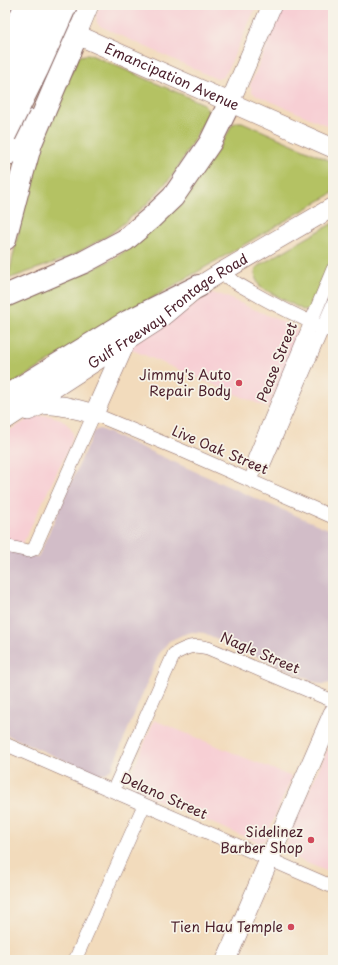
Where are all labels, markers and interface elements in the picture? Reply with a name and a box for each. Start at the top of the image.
street label: Emancipation Avenue [102,37,243,115]
street label: Gulf Freeway Frontage Road [83,248,251,374]
street label: Pease Street [251,318,302,405]
place label: Jimmy's Auto Repair Body [139,364,231,401]
marker: Jimmy's Auto Repair Body [234,378,244,388]
street label: Live Oak Street [169,420,272,479]
street label: Nagle Street [217,626,303,679]
street label: Delano Street [117,767,211,824]
place label: Sidelinez Barber Shop [220,821,303,858]
marker: Sidelinez Barber Shop [306,835,316,845]
place label: Tien Hau Temple [170,916,283,937]
marker: Tien Hau Temple [286,922,296,932]

